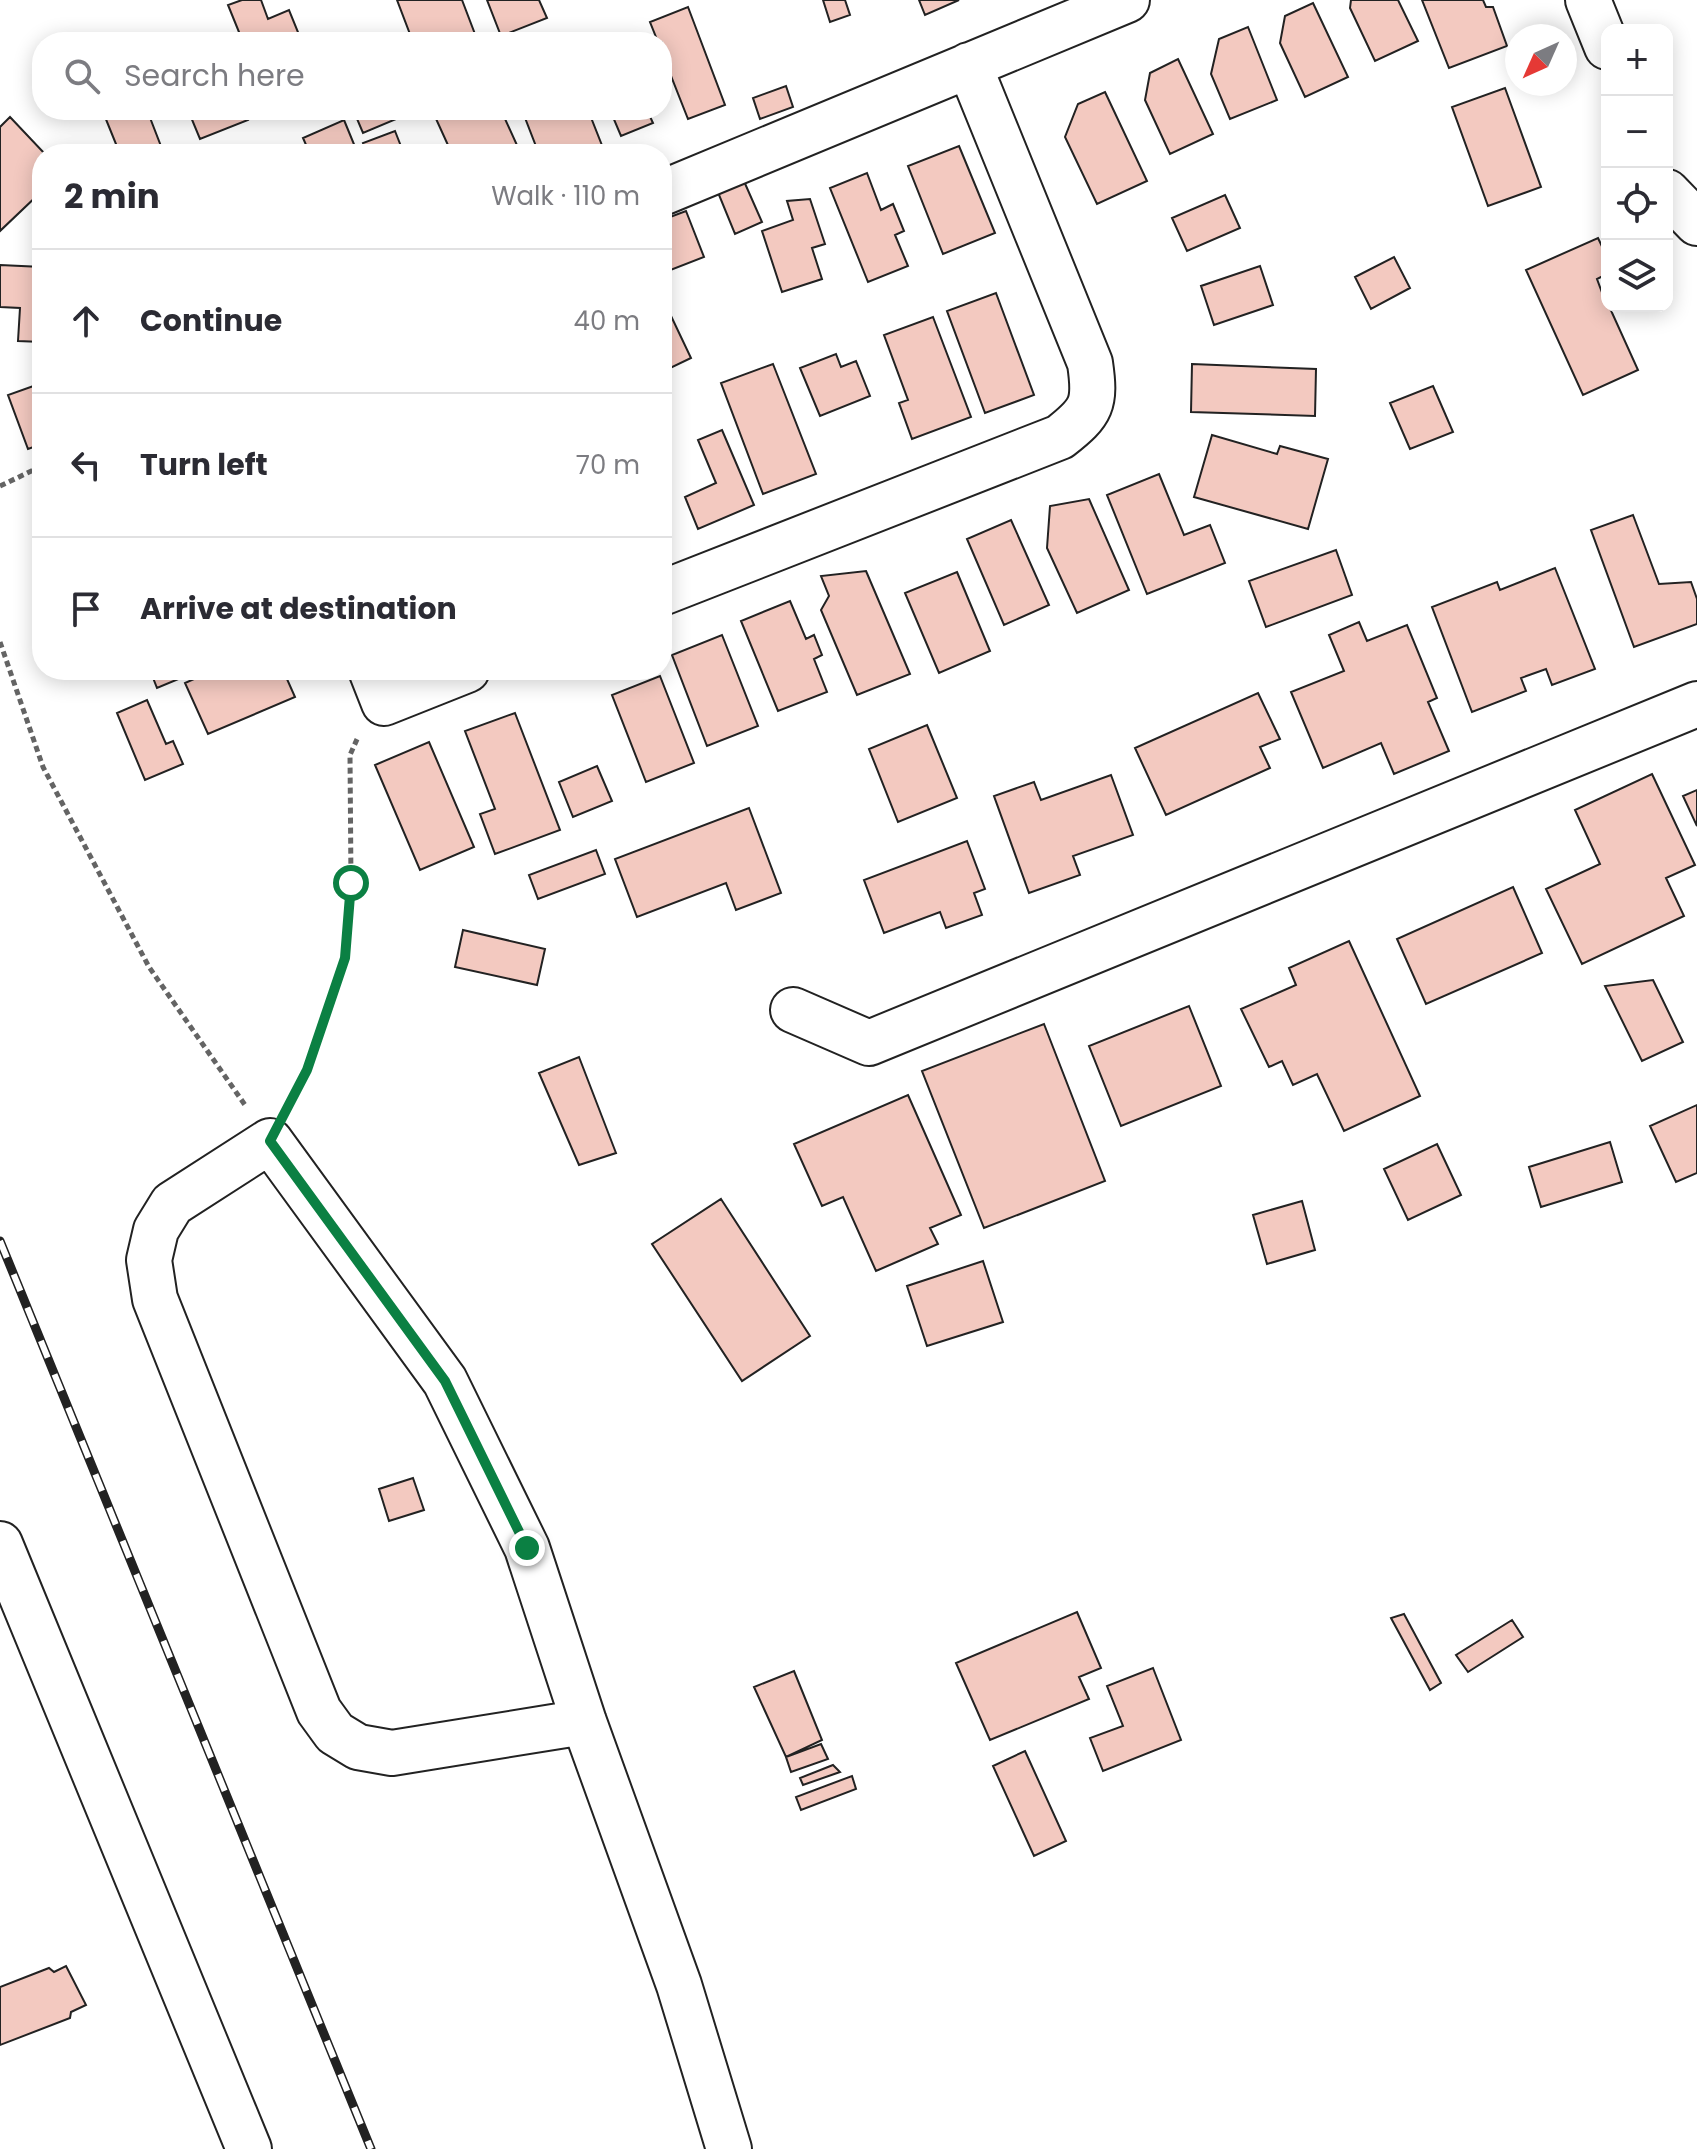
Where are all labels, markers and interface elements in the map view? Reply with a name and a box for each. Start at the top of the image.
north arrow [1505,24,1577,96]
map controls [1601,24,1673,312]
button: + [1601,24,1673,96]
search box [32,32,672,120]
icon: search [60,54,104,98]
text: Search here [124,54,305,97]
button: − [1601,96,1673,168]
button: locate [1601,168,1673,240]
text: 2 min [64,172,160,220]
text: Walk · 110 m [491,178,640,214]
button: layers [1601,240,1673,312]
icon: ahead [64,299,108,343]
text: Continue [140,299,282,342]
text: 40 m [574,303,640,339]
icon: left [64,443,108,487]
text: Turn left [140,443,268,486]
text: 70 m [576,447,640,483]
icon: arrive [64,587,108,631]
text: Arrive at destination [140,587,457,630]
route start [333,865,369,901]
route end [509,1530,545,1566]

